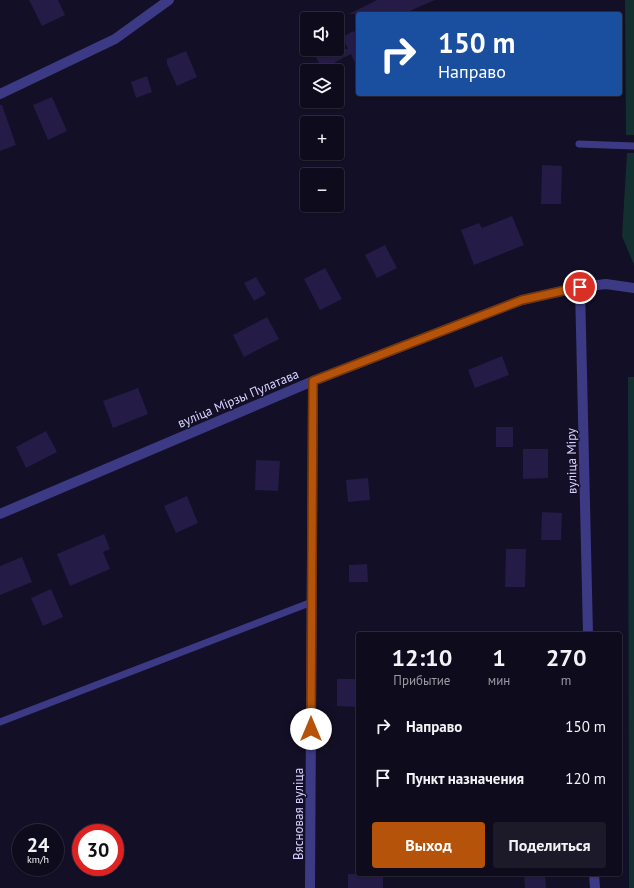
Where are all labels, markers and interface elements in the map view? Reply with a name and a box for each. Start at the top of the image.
map controls [300,12,344,212]
button: sound [300,12,344,56]
text: 150 m [438,24,515,61]
icon: right [372,28,424,80]
text: Направо [438,60,506,83]
button: layers [300,64,344,108]
button: + [300,116,344,160]
button: − [300,168,344,212]
pin [563,270,597,304]
icon: arrive [569,276,591,298]
street label: вуліца Мірзы Пулатава [175,365,301,432]
street label: вуліца Міру [562,428,581,494]
text: 12:10 [391,642,452,673]
text: 1 [492,642,506,673]
text: 270 [546,642,587,673]
text: Прибытие [393,672,450,689]
text: мин [488,672,510,689]
text: m [561,672,571,689]
position arrow [290,708,332,750]
icon: right [372,715,394,737]
text: Направо [406,717,462,736]
text: 150 m [565,717,606,736]
icon: arrive [372,767,394,789]
street label: Вясновая вуліца [290,768,307,860]
text: Пункт назначения [406,769,524,788]
text: 120 m [565,769,606,788]
button: Выход [372,822,485,868]
button: Поделиться [493,822,606,868]
speed limit sign: 30 [72,824,124,876]
text: 24 [27,832,49,858]
text: km/h [27,853,49,866]

